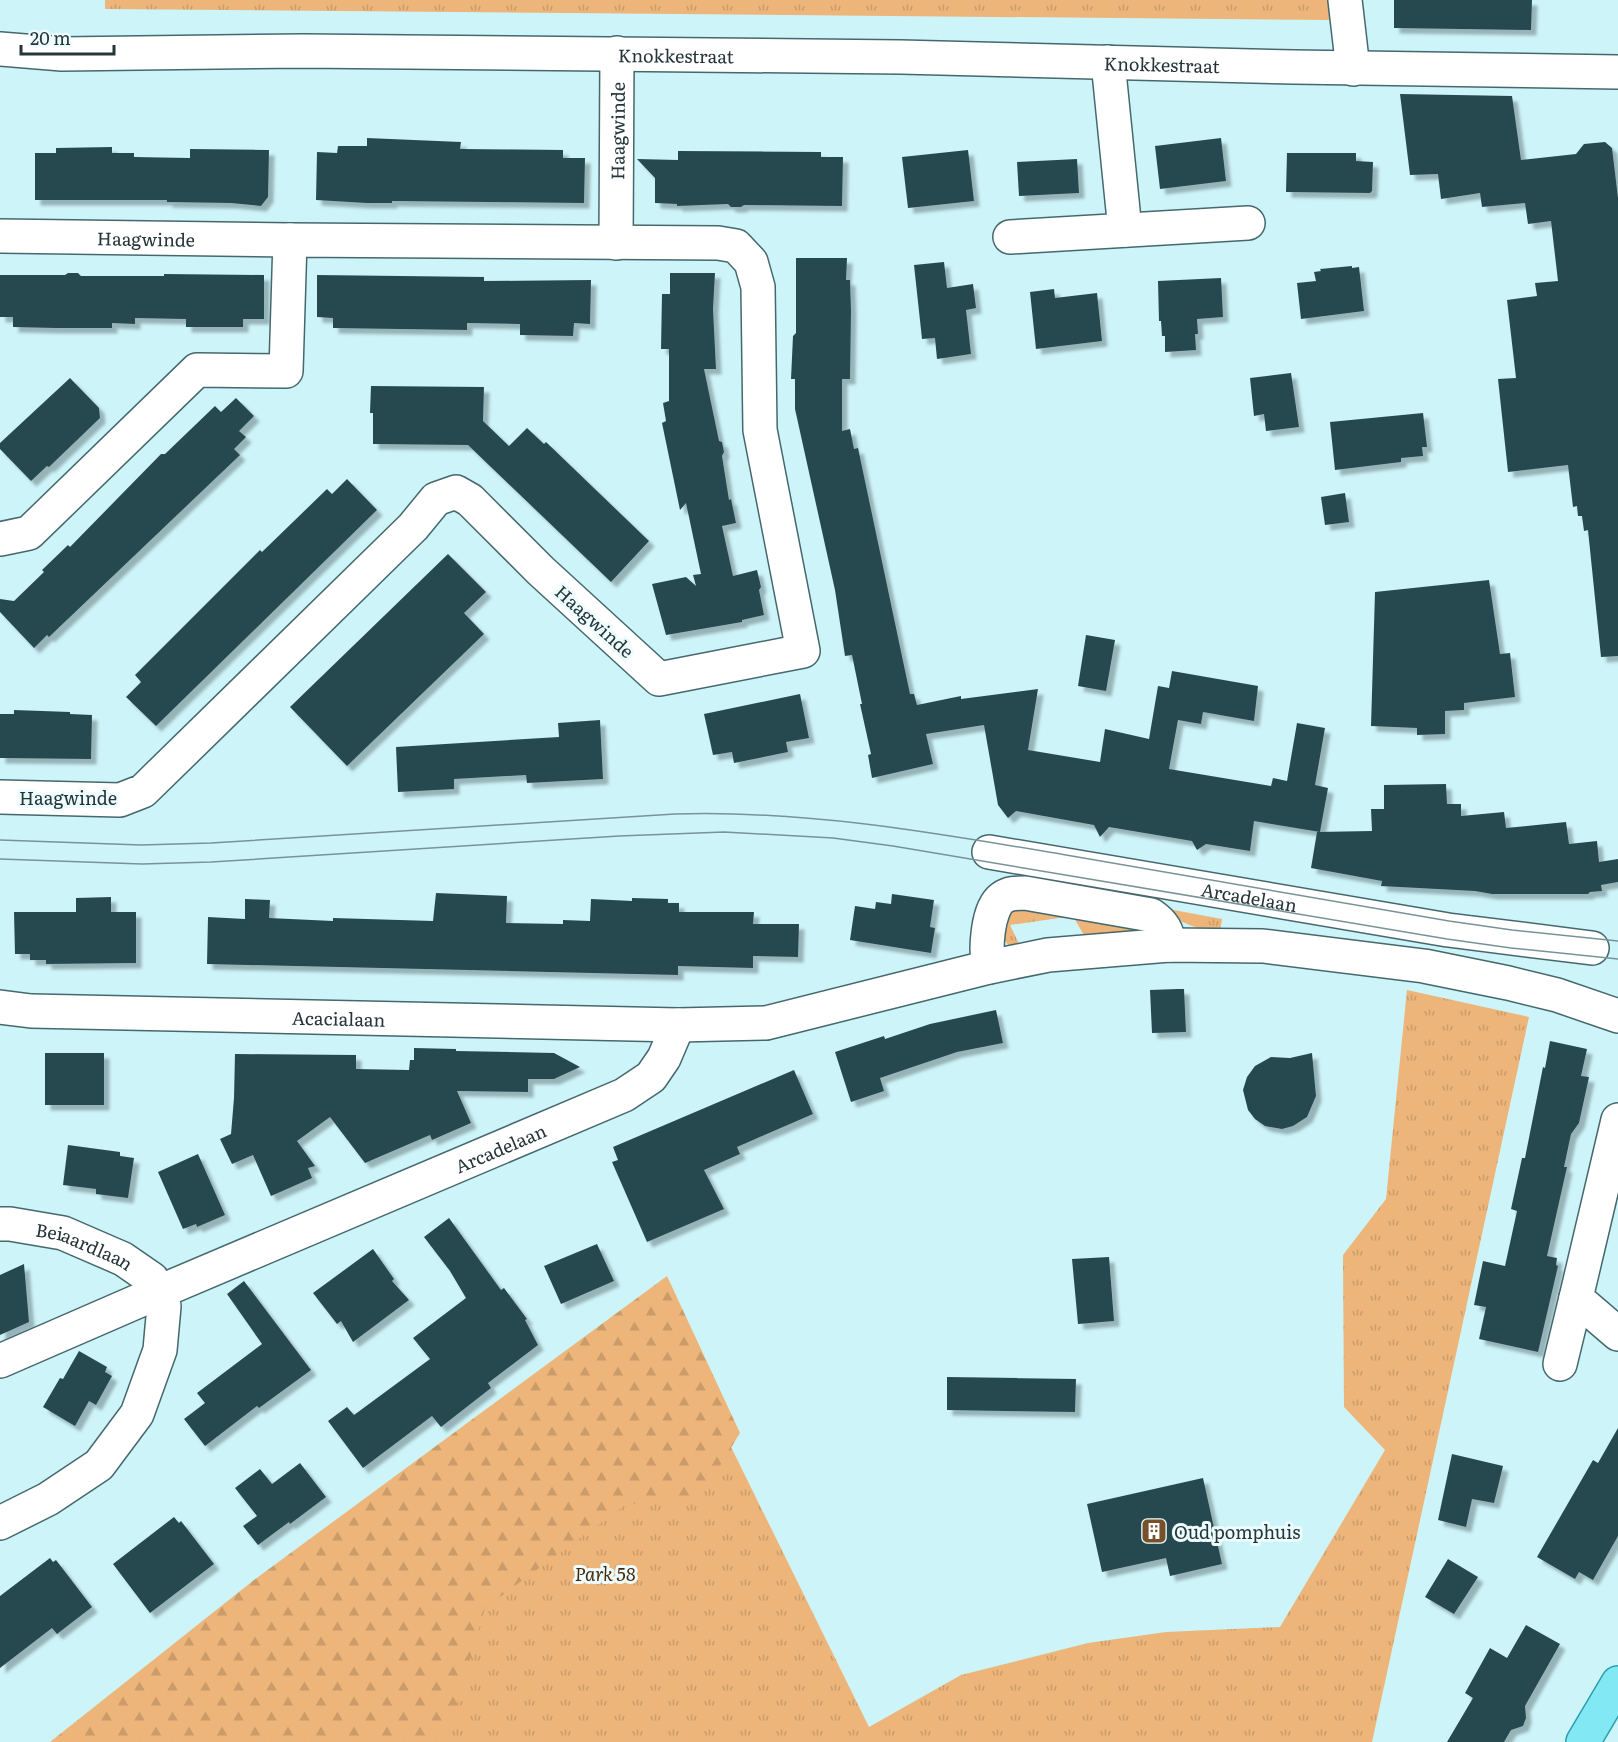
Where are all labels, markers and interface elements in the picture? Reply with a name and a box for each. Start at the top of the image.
scale bar [21,18,114,56]
text: 20 m [30,24,71,51]
street label: Knokkestraat [618,41,735,69]
street label: Knokkestraat [1103,49,1221,79]
street label: Haagwinde [603,82,630,180]
street label: Haagwinde [97,224,195,252]
street label: Haagwinde [550,578,640,664]
street label: Haagwinde [19,784,117,811]
street label: Arcadelaan [1199,875,1299,918]
street label: Acacialaan [292,1003,386,1032]
street label: Arcadelaan [450,1116,550,1179]
street label: Beiaardlaan [34,1215,139,1276]
building icon: Oud pomphuis [1139,1516,1169,1546]
place label: Oud pomphuis [1174,1518,1300,1545]
park label: Park 58 [575,1560,636,1587]

